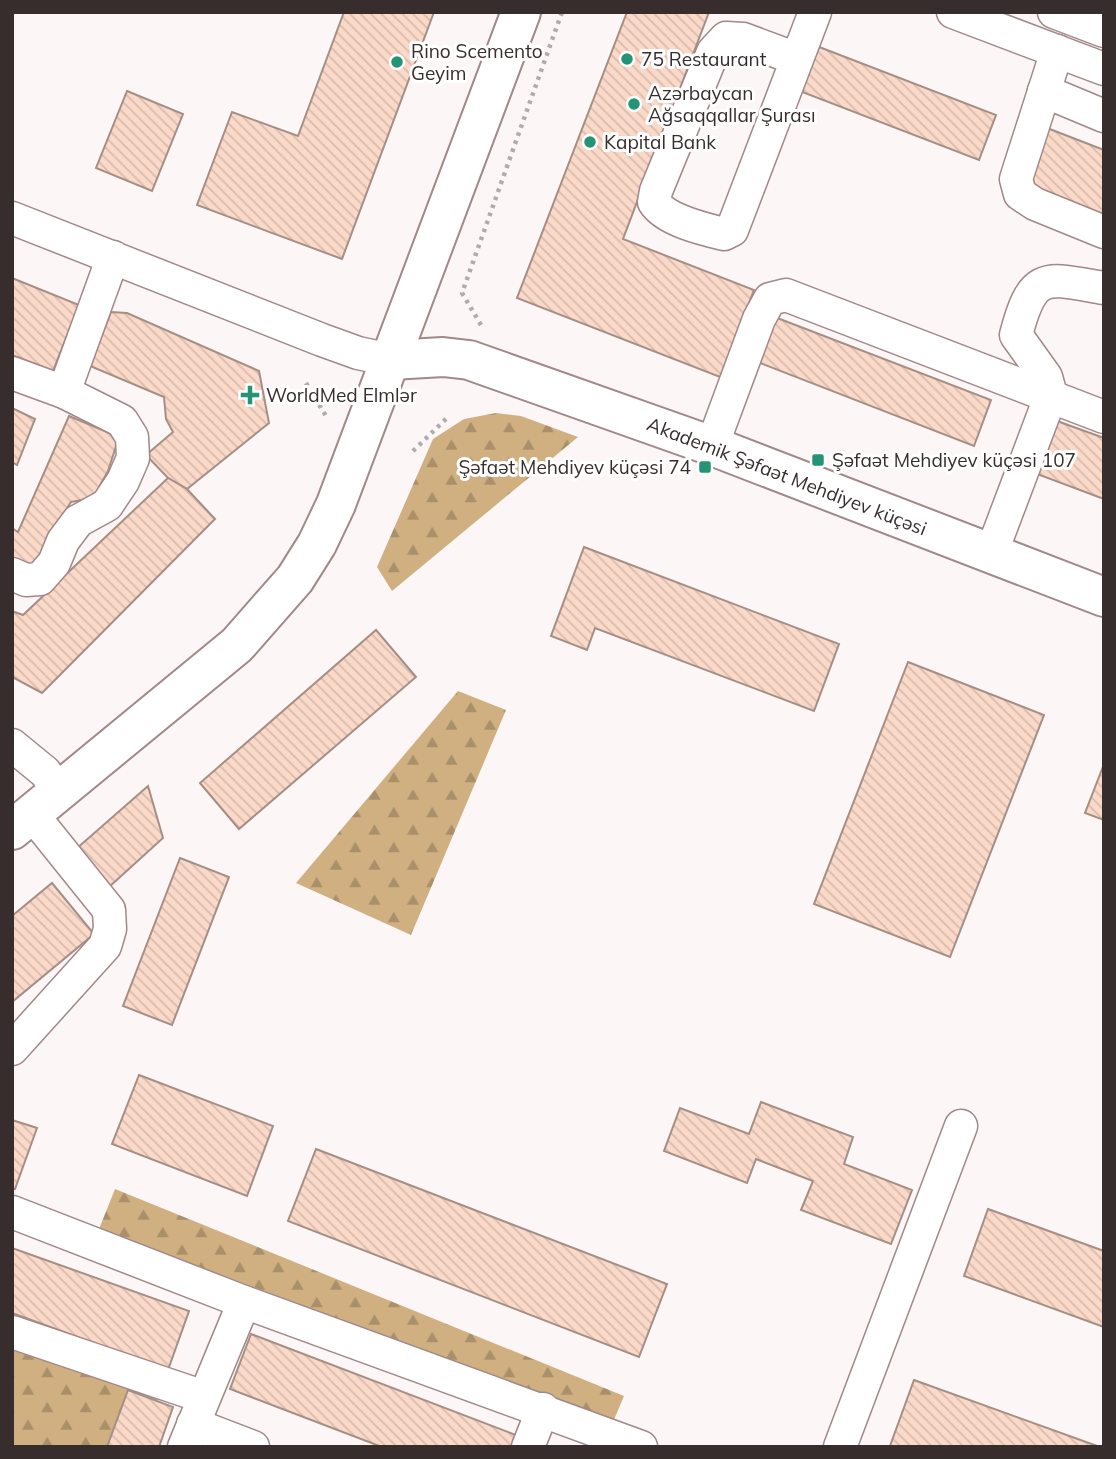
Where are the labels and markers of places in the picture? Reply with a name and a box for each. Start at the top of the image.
place label: Rino Scemento Geyim [411,39,543,85]
place label: 75 Restaurant [641,47,767,71]
marker: 75 Restaurant [619,51,635,67]
marker: Rino Scemento Geyim [389,54,405,70]
place label: Azərbaycan Ağsaqqallar Şurası [648,81,816,127]
marker: Azərbaycan Ağsaqqallar Şurası [626,96,642,112]
place label: Kapital Bank [604,130,716,154]
marker: Kapital Bank [582,134,598,150]
place label: WorldMed Elmlər [266,383,417,407]
marker: WorldMed Elmlər [240,385,260,405]
place label: Şəfaət Mehdiyev küçəsi 107 [832,448,1076,472]
marker: Şəfaət Mehdiyev küçəsi 107 [810,452,826,468]
place label: Şəfaət Mehdiyev küçəsi 74 [458,455,691,479]
marker: Şəfaət Mehdiyev küçəsi 74 [697,459,713,475]

